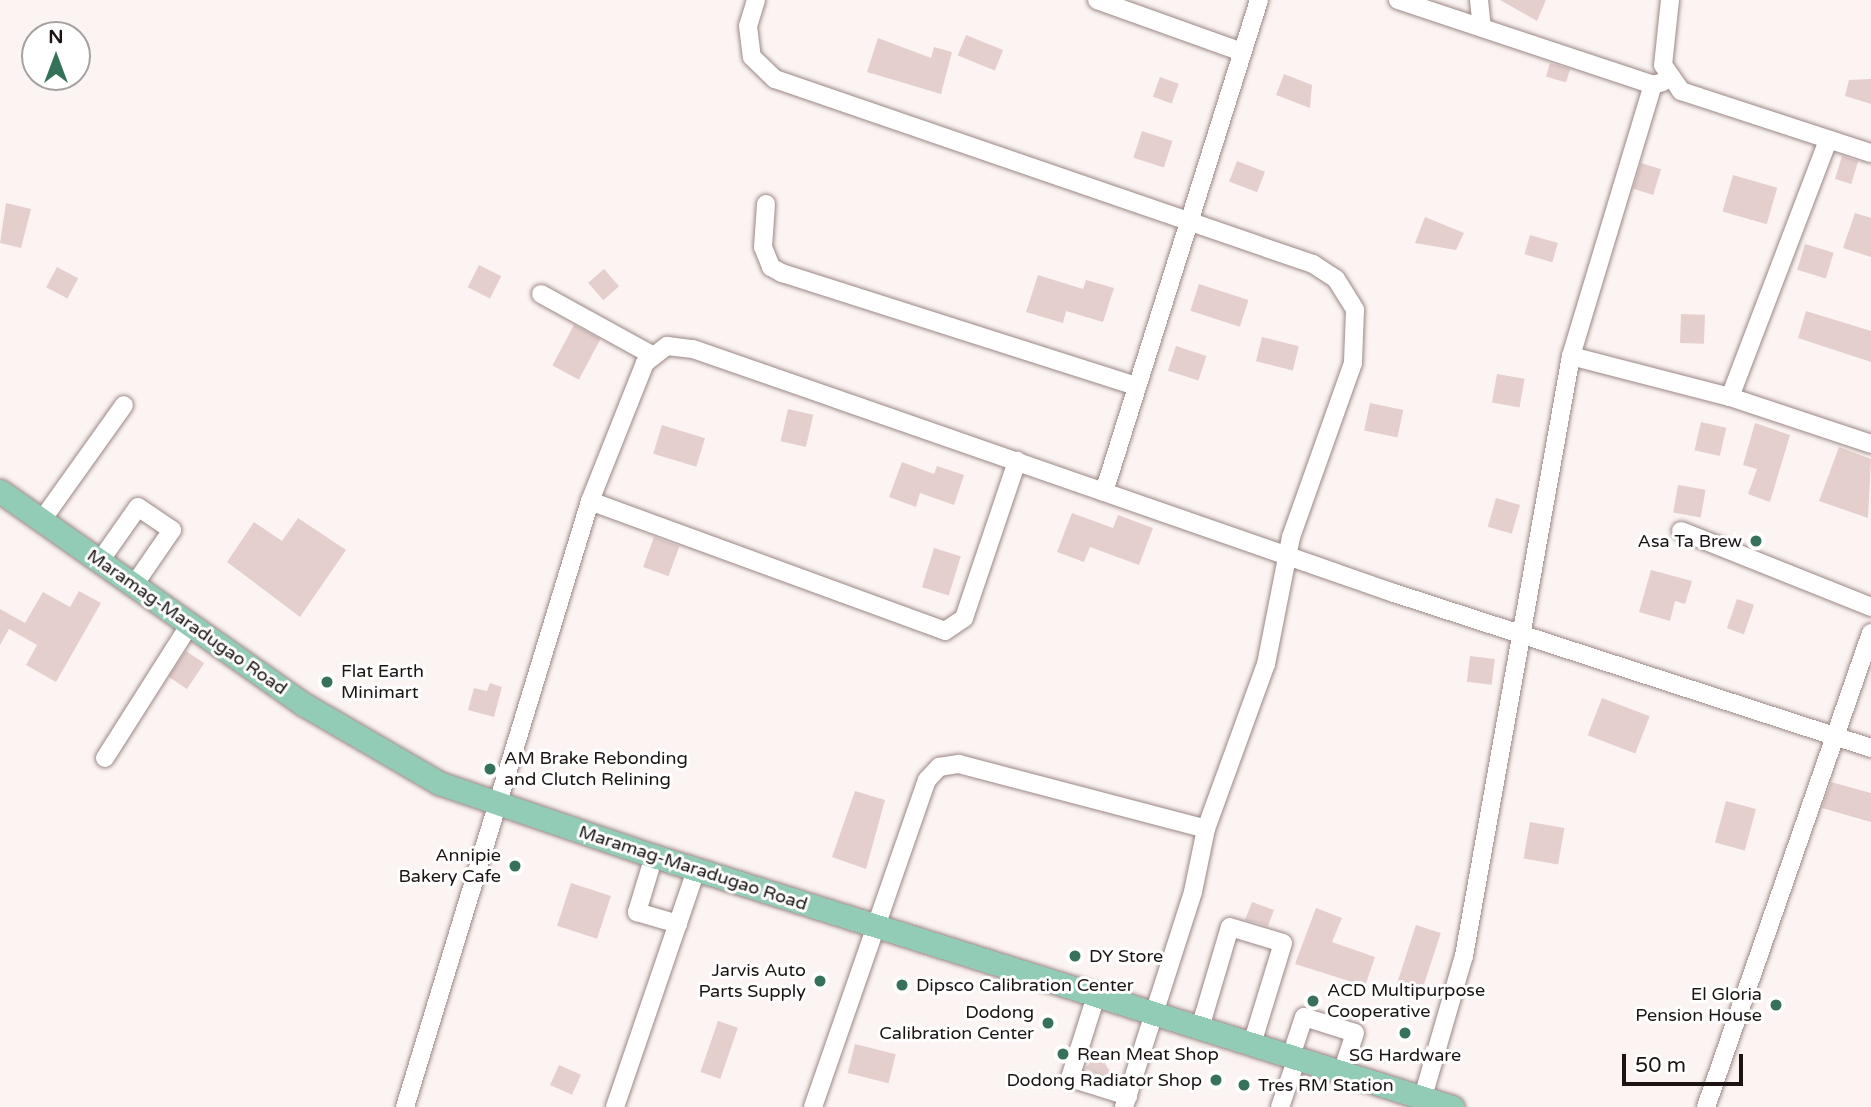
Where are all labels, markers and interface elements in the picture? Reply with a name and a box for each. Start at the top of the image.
north arrow [21,21,91,91]
text: N [48,26,64,48]
place label: Asa Ta Brew [1637,530,1742,552]
marker: Asa Ta Brew [1748,533,1764,549]
street label: Maramag-Maradugao Road [83,545,291,699]
place label: Flat Earth Minimart [341,661,424,704]
marker: Flat Earth Minimart [319,674,335,690]
place label: AM Brake Rebonding and Clutch Relining [504,748,688,790]
marker: AM Brake Rebonding and Clutch Relining [482,761,498,777]
street label: Maramag-Maradugao Road [576,821,810,915]
place label: Annipie Bakery Cafe [398,845,501,888]
marker: Annipie Bakery Cafe [507,858,523,874]
place label: DY Store [1089,945,1163,967]
marker: DY Store [1067,948,1083,964]
place label: Jarvis Auto Parts Supply [698,960,806,1002]
marker: Jarvis Auto Parts Supply [812,973,828,989]
place label: Dipsco Calibration Center [916,974,1134,996]
marker: Dipsco Calibration Center [894,977,910,993]
place label: ACD Multipurpose Cooperative [1327,980,1485,1023]
place label: El Gloria Pension House [1635,984,1762,1026]
marker: ACD Multipurpose Cooperative [1305,993,1321,1009]
marker: El Gloria Pension House [1768,997,1784,1013]
place label: Dodong Calibration Center [879,1002,1034,1044]
marker: Dodong Calibration Center [1040,1015,1056,1031]
marker: SG Hardware [1397,1025,1413,1041]
scale bar [1626,1040,1747,1084]
place label: Rean Meat Shop [1077,1043,1219,1065]
place label: SG Hardware [1349,1044,1461,1066]
marker: Rean Meat Shop [1055,1046,1071,1062]
text: 50 m [1635,1053,1686,1078]
place label: Dodong Radiator Shop [1006,1069,1202,1091]
marker: Dodong Radiator Shop [1208,1072,1224,1088]
place label: Tres RM Station [1258,1074,1394,1096]
marker: Tres RM Station [1236,1077,1252,1093]

